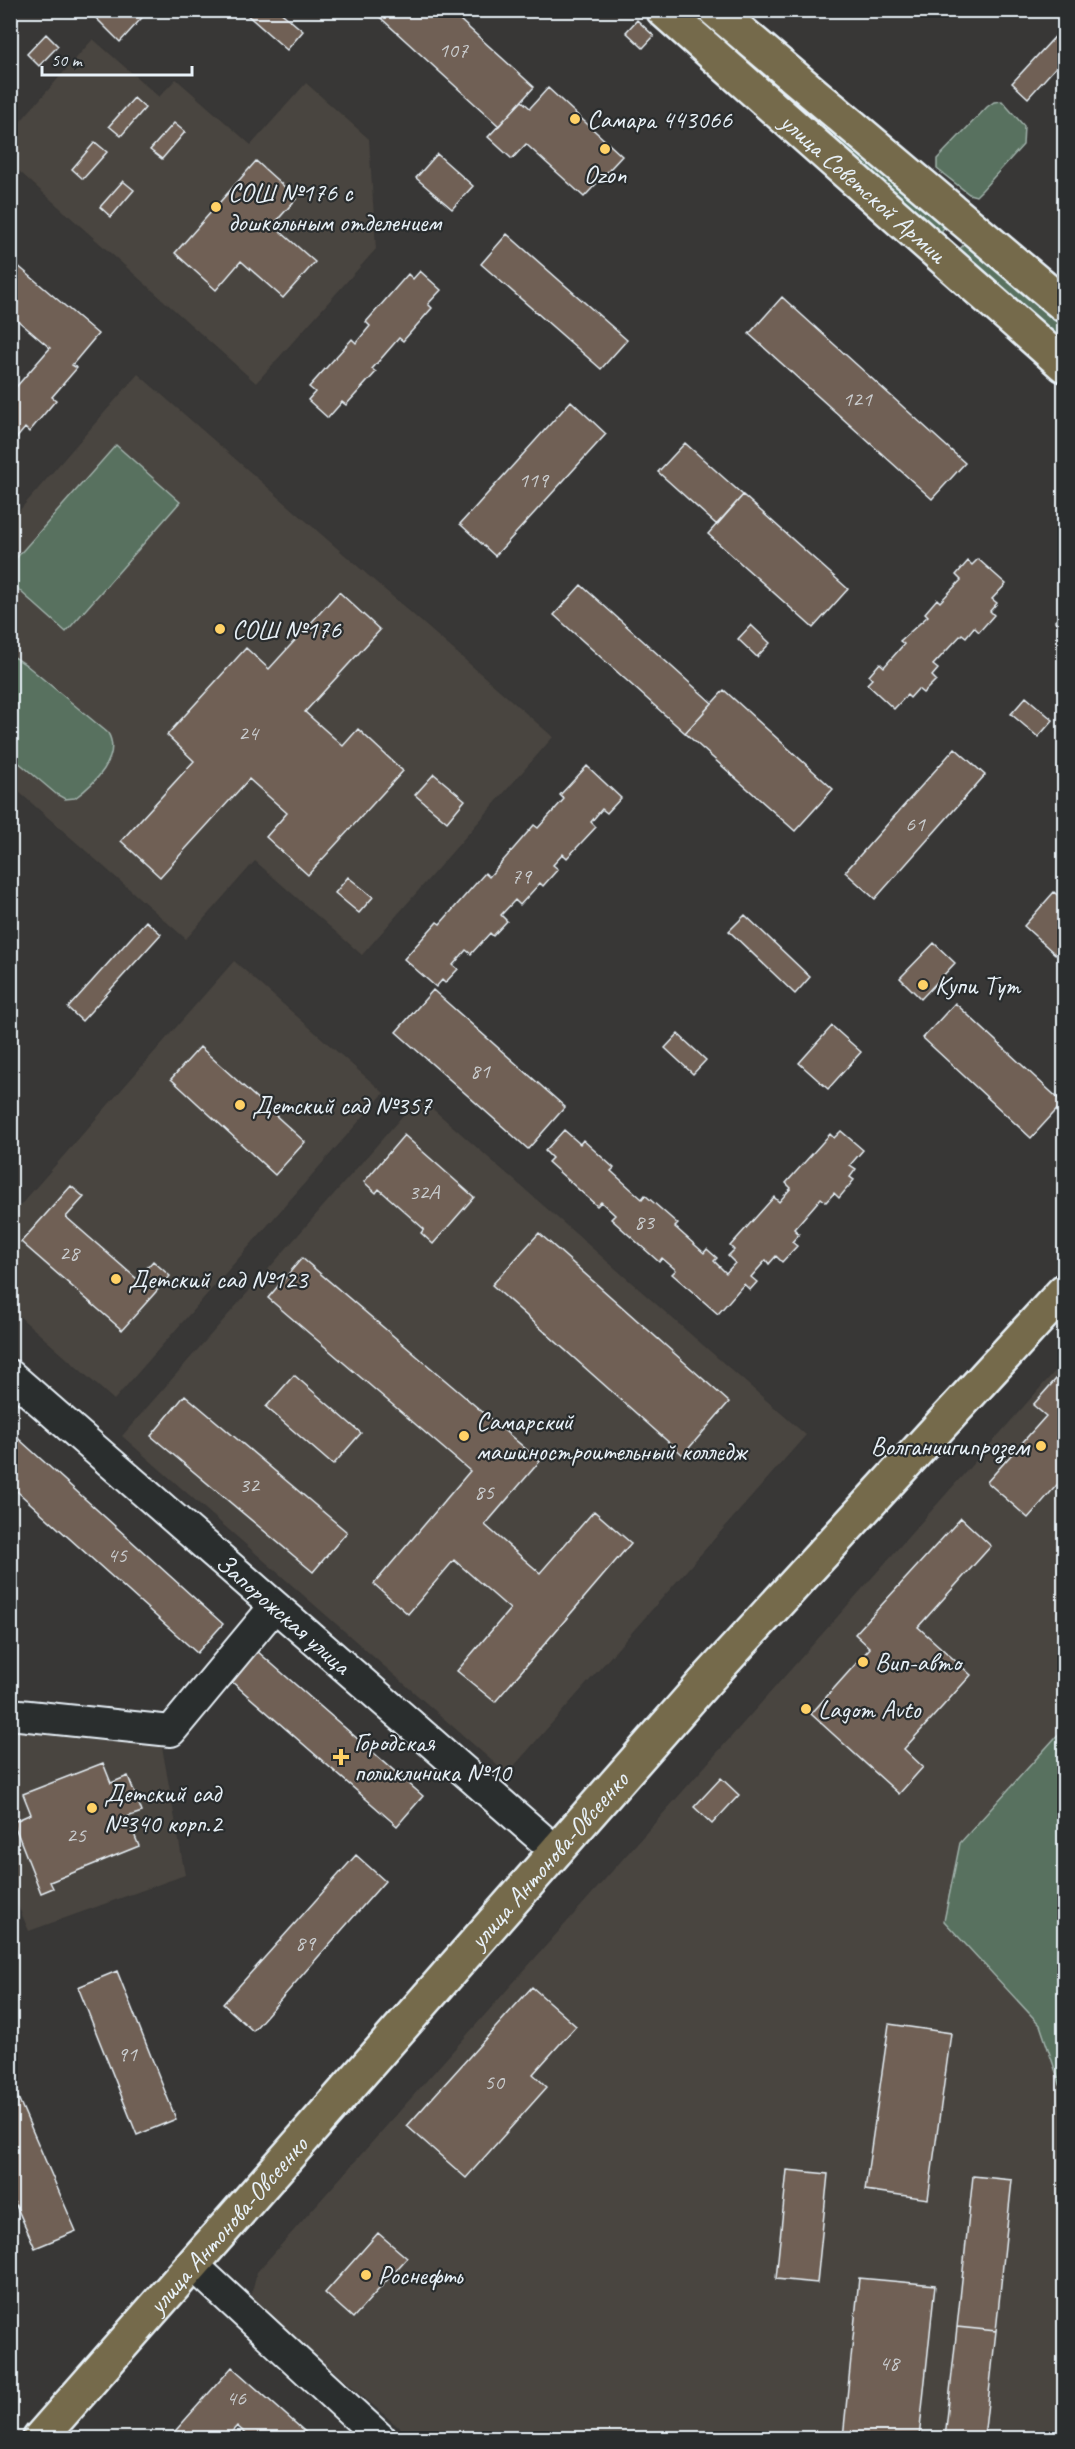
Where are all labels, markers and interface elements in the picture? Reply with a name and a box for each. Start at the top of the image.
house number: 107 [438,36,469,64]
scale bar [42,39,192,77]
text: 50 m [51,49,84,71]
place label: Самара 443066 [587,103,733,136]
street label: улица Советской Армии [772,104,954,271]
marker: Самара 443066 [568,112,582,126]
marker: Ozon [598,142,612,156]
place label: Ozon [584,158,627,191]
place label: СОШ №176 с дошкольным отделением [228,176,443,239]
marker: СОШ №176 с дошкольным отделением [209,200,223,214]
house number: 121 [842,385,873,413]
house number: 119 [518,466,550,494]
place label: СОШ №176 [232,613,342,646]
marker: СОШ №176 [213,622,227,636]
house number: 24 [238,719,260,747]
house number: 61 [905,810,926,838]
house number: 79 [511,862,533,890]
place label: Купи Тут [935,969,1022,1002]
marker: Купи Тут [916,978,930,992]
house number: 81 [470,1057,491,1085]
place label: Детский сад №357 [252,1089,433,1122]
marker: Детский сад №357 [233,1098,247,1112]
house number: 32А [409,1178,440,1206]
house number: 83 [634,1208,656,1236]
house number: 28 [59,1239,81,1267]
place label: Детский сад №123 [128,1263,310,1296]
marker: Детский сад №123 [109,1272,123,1286]
place label: Самарский машиностроительный колледж [476,1405,749,1468]
marker: Самарский машиностроительный колледж [457,1429,471,1443]
place label: Волганиигипрозем [871,1430,1031,1464]
marker: Волганиигипрозем [1034,1439,1048,1453]
house number: 32 [239,1471,261,1499]
house number: 85 [474,1478,495,1506]
house number: 45 [107,1541,128,1569]
street label: Запорожская улица [209,1546,359,1683]
place label: Вип-авто [875,1646,964,1679]
marker: Вип-авто [856,1655,870,1669]
place label: Lagom Avto [818,1693,922,1726]
marker: Lagom Avto [799,1702,813,1716]
place label: Городская поликлиника №10 [354,1726,513,1789]
marker: Городская поликлиника №10 [332,1748,350,1766]
street label: улица Антонова-Овсеенко [460,1763,637,1957]
place label: Детский сад №340 корп.2 [104,1777,224,1840]
marker: Детский сад №340 корп.2 [85,1801,99,1815]
house number: 25 [66,1821,87,1849]
house number: 89 [295,1929,317,1957]
house number: 91 [117,2040,138,2068]
house number: 50 [484,2068,506,2096]
street label: улица Антонова-Овсеенко [140,2128,316,2322]
place label: Роснефть [378,2259,464,2292]
marker: Роснефть [359,2268,373,2282]
house number: 48 [879,2349,901,2377]
house number: 46 [226,2384,247,2412]

